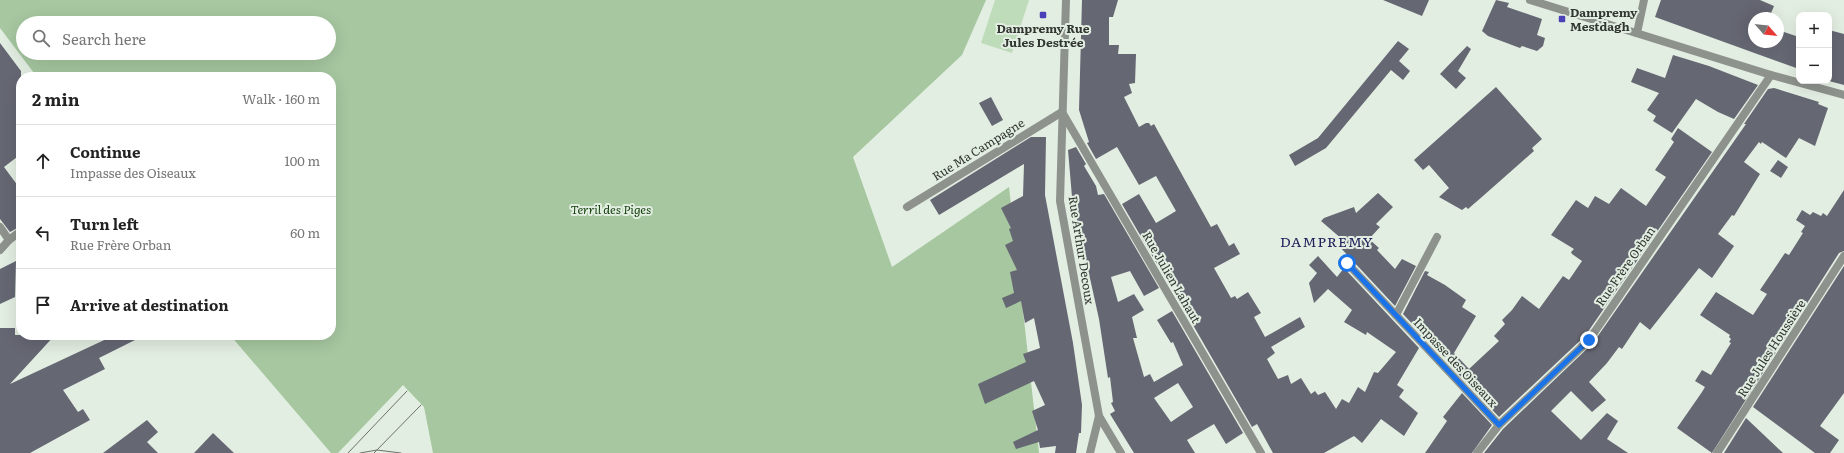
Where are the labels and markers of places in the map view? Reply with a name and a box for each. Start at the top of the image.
place label: Dampremy Mestdagh [1570,3,1638,35]
marker: Dampremy Rue Jules Destrée [1038,10,1048,20]
marker: Dampremy Mestdagh [1557,14,1567,24]
place label: Dampremy Rue Jules Destrée [996,19,1090,51]

